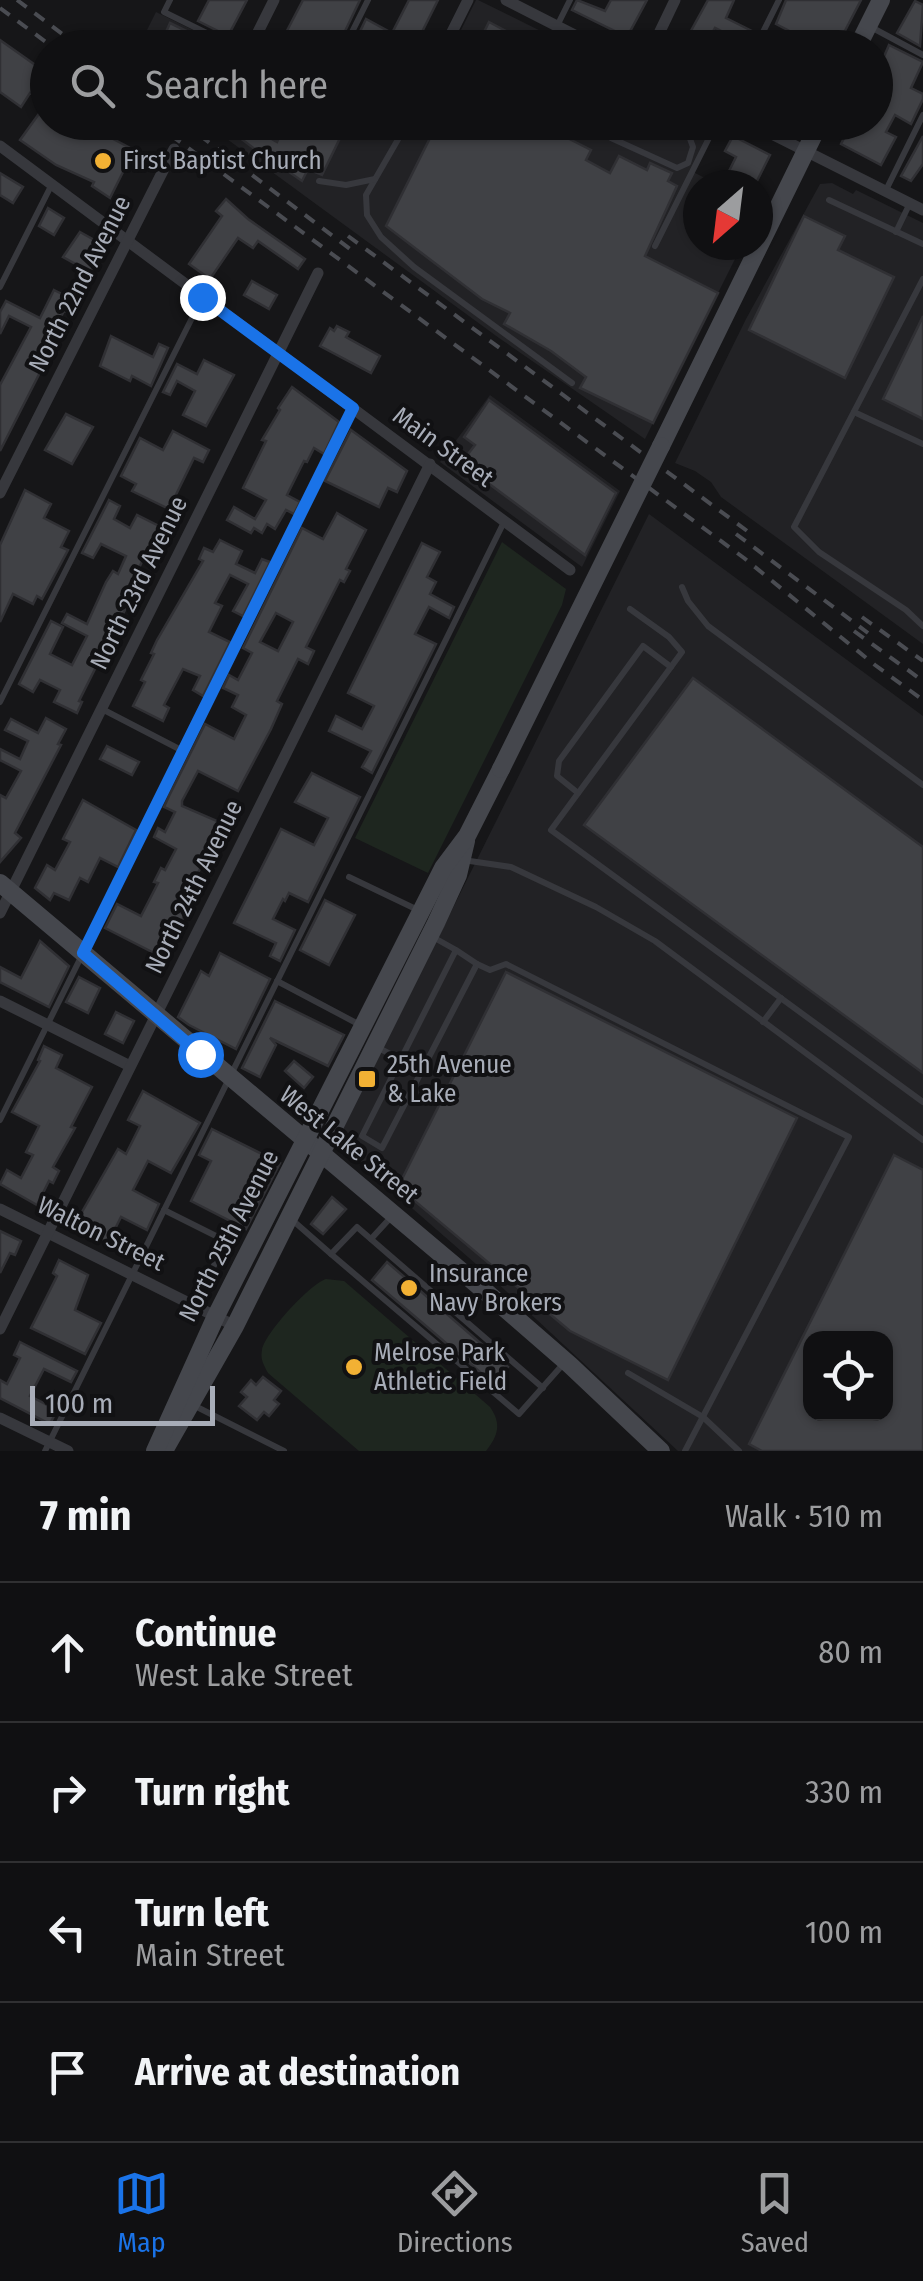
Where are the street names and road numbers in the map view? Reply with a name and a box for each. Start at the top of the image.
street label: North 22nd Avenue [23,191,137,377]
street label: Main Street [387,401,500,494]
street label: North 23rd Avenue [84,492,194,674]
street label: North 24th Avenue [139,795,249,979]
street label: West Lake Street [274,1080,425,1211]
street label: North 25th Avenue [173,1145,285,1327]
street label: Walton Street [32,1190,170,1278]

